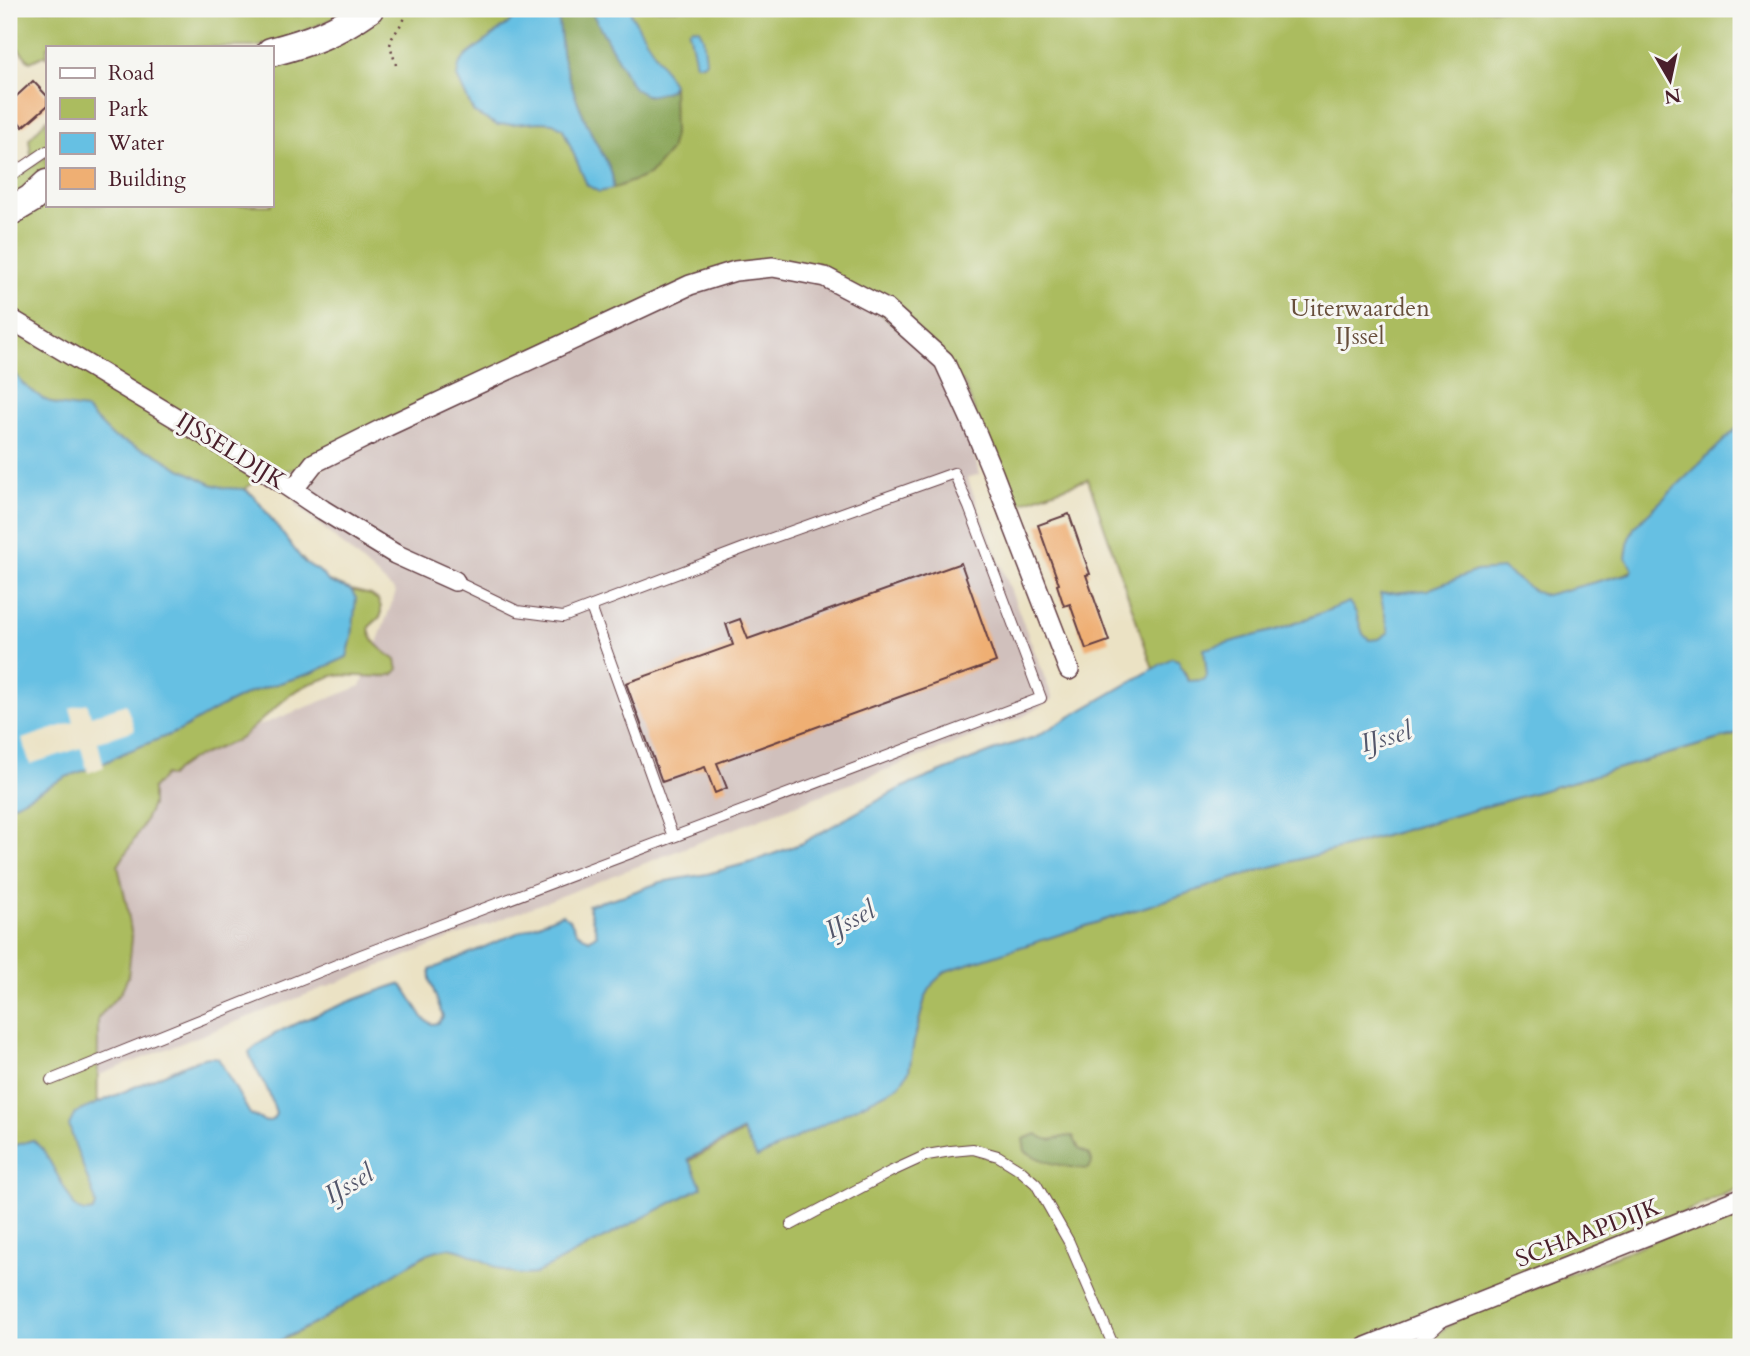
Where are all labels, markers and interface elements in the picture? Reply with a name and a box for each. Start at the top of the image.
legend [46,46,273,206]
north arrow [1634,46,1704,116]
text: Road [108,59,154,88]
text: N [1662,82,1683,110]
text: Park [108,95,149,124]
text: Water [107,129,164,158]
text: Building [108,165,186,194]
park label: Uiterwaarden IJssel [1290,292,1430,353]
street label: IJSSELDIJK [170,404,292,498]
water label: IJssel [1356,713,1417,761]
water label: IJssel [819,892,882,947]
water label: IJssel [318,1155,381,1212]
street label: SCHAAPDIJK [1511,1190,1665,1276]

